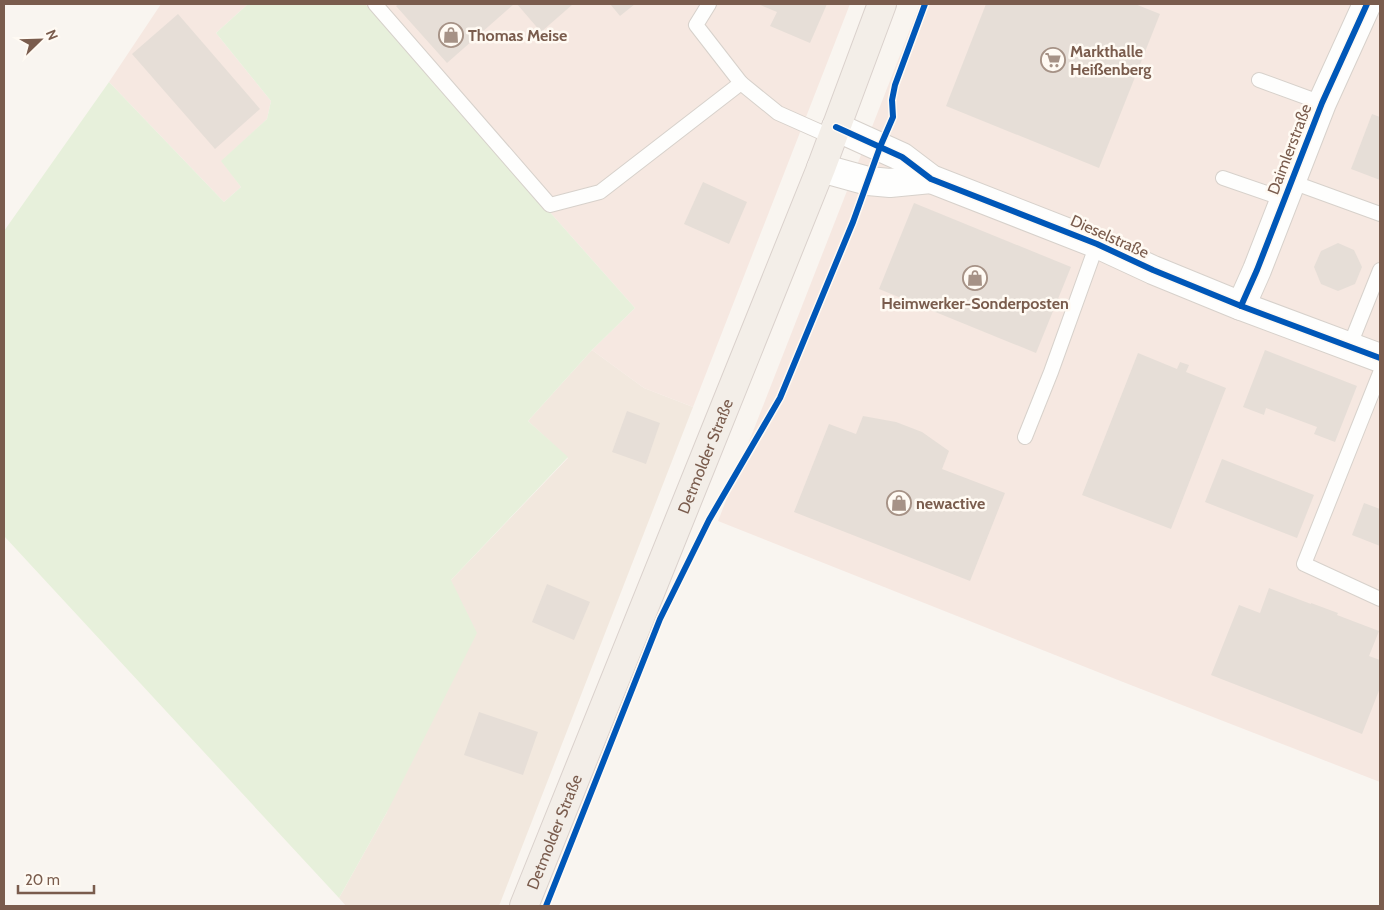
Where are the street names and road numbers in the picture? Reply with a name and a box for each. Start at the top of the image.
street label: Daimlerstraße [1263,101,1315,197]
street label: Dieselstraße [1068,211,1152,262]
street label: Detmolder Straße [674,396,737,516]
street label: Detmolder Straße [523,772,586,892]

